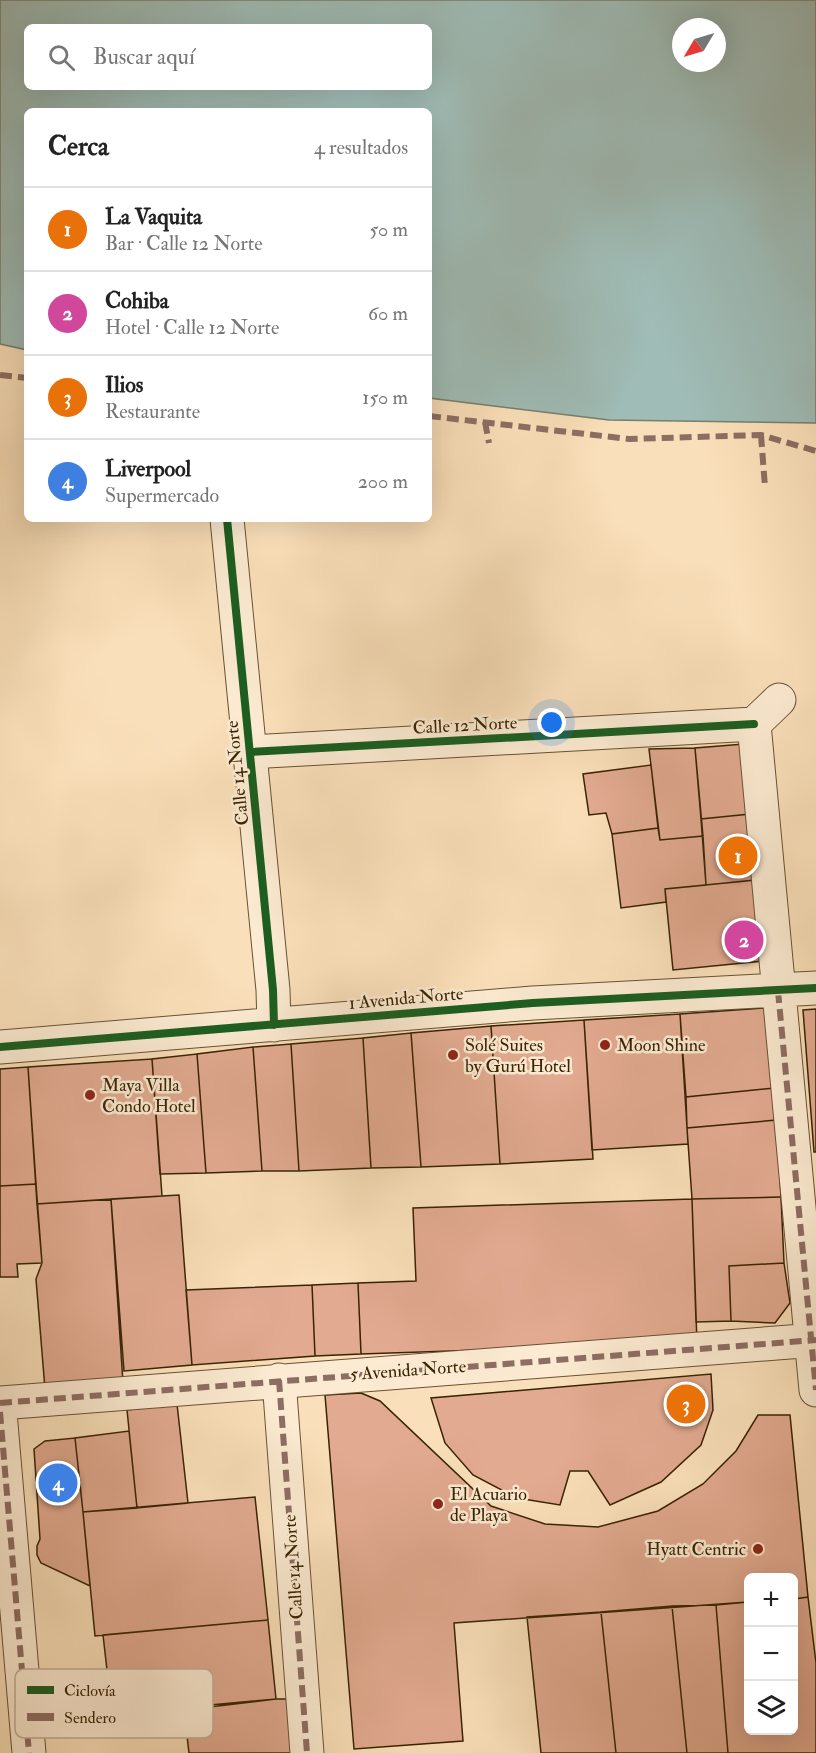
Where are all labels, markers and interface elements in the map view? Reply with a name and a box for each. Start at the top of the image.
north arrow [672,18,726,72]
search box [24,24,432,90]
icon: search [45,41,78,74]
text: Buscar aquí [93,43,195,71]
text: Cerca [48,131,109,163]
text: 4 resultados [314,135,408,160]
text: La Vaquita [105,203,202,231]
text: 1 [64,217,71,242]
text: 50 m [369,217,408,242]
text: Bar · Calle 12 Norte [105,231,263,256]
text: Cohiba [105,287,169,315]
text: 2 [62,301,73,326]
text: 60 m [368,301,408,326]
text: Hotel · Calle 12 Norte [105,315,279,340]
text: Ilios [105,371,143,399]
text: 3 [64,385,71,410]
text: 150 m [362,385,408,410]
text: Restaurante [105,399,200,424]
text: Liverpool [105,455,191,483]
text: 4 [62,469,73,494]
text: 200 m [358,469,408,494]
text: Supermercado [105,483,219,508]
your location [537,708,566,737]
street label: Calle 12 Norte [412,711,518,740]
street label: Calle 14 Norte [221,719,254,827]
pin: 1 [718,834,758,878]
pin: 2 [724,918,764,962]
street label: 1 Avenida Norte [348,982,465,1015]
place label: Solé Suites by Gurú Hotel [465,1034,571,1078]
place label: Moon Shine [617,1034,706,1057]
marker: Moon Shine [598,1038,612,1052]
marker: Solé Suites by Gurú Hotel [446,1048,460,1062]
place label: Maya Villa Condo Hotel [102,1074,196,1118]
marker: Maya Villa Condo Hotel [83,1088,97,1102]
street label: 5 Avenida Norte [349,1355,467,1386]
pin: 3 [666,1382,706,1426]
pin: 4 [38,1460,78,1506]
place label: El Acuario de Playa [450,1483,527,1527]
marker: El Acuario de Playa [431,1497,445,1511]
street label: Calle 14 Norte [278,1513,309,1620]
place label: Hyatt Centric [646,1538,746,1561]
marker: Hyatt Centric [751,1542,765,1556]
map controls [744,1573,798,1735]
button: + [744,1573,798,1627]
button: − [744,1627,798,1681]
legend [15,1669,213,1738]
text: Ciclovía [64,1681,116,1701]
button: layers [744,1681,798,1735]
text: Sendero [64,1708,116,1728]

